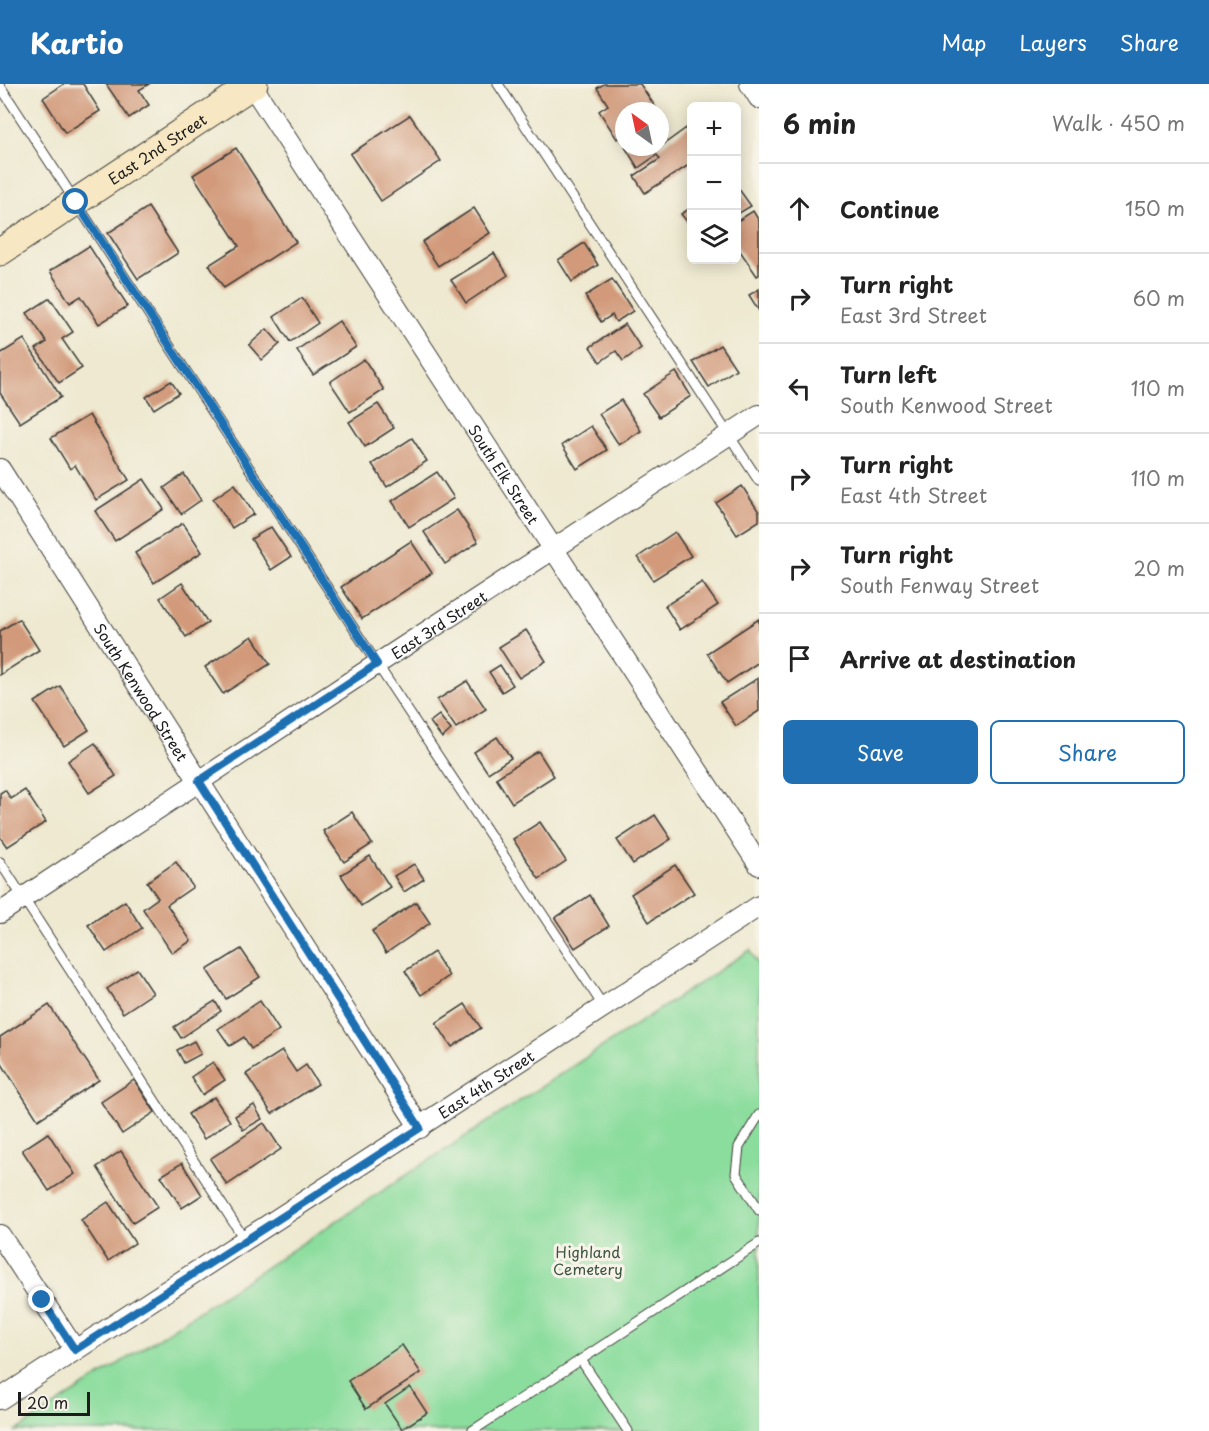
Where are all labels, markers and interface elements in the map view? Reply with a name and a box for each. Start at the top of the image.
text: Kartio [30,21,124,64]
text: Map [942,26,986,58]
text: Layers [1019,26,1087,58]
text: Share [1120,26,1179,58]
north arrow [615,102,669,156]
map controls [687,102,741,264]
button: + [687,102,741,156]
text: 6 min [783,104,856,143]
street label: East 2nd Street [103,107,211,189]
text: Walk · 450 m [1052,108,1185,138]
button: − [687,156,741,210]
route start [62,188,88,214]
icon: ahead [783,192,816,225]
text: Continue [840,192,939,225]
text: 150 m [1125,193,1185,223]
button: layers [687,210,741,264]
text: Turn right [840,267,953,300]
icon: right [783,282,816,315]
text: 60 m [1133,283,1185,313]
text: East 3rd Street [840,300,987,330]
text: Turn left [840,357,937,390]
icon: left [783,372,816,405]
text: 110 m [1131,373,1185,403]
text: South Kenwood Street [840,390,1053,420]
street label: South Elk Street [464,420,546,528]
text: Turn right [840,447,953,480]
icon: right [783,462,816,495]
text: 110 m [1131,463,1185,493]
text: East 4th Street [840,480,987,510]
text: Turn right [840,537,953,570]
icon: right [783,552,816,585]
text: 20 m [1133,553,1185,583]
text: South Fenway Street [840,570,1039,600]
street label: East 3rd Street [386,584,491,664]
street label: South Kenwood Street [89,618,195,765]
icon: arrive [783,642,816,675]
text: Arrive at destination [840,642,1076,675]
button: Save [783,720,978,784]
button: Share [990,720,1185,784]
street label: East 4th Street [433,1044,538,1123]
park label: Highland Cemetery [553,1240,623,1280]
route end [28,1286,54,1312]
scale bar [18,1389,90,1416]
text: 20 m [27,1390,68,1414]

